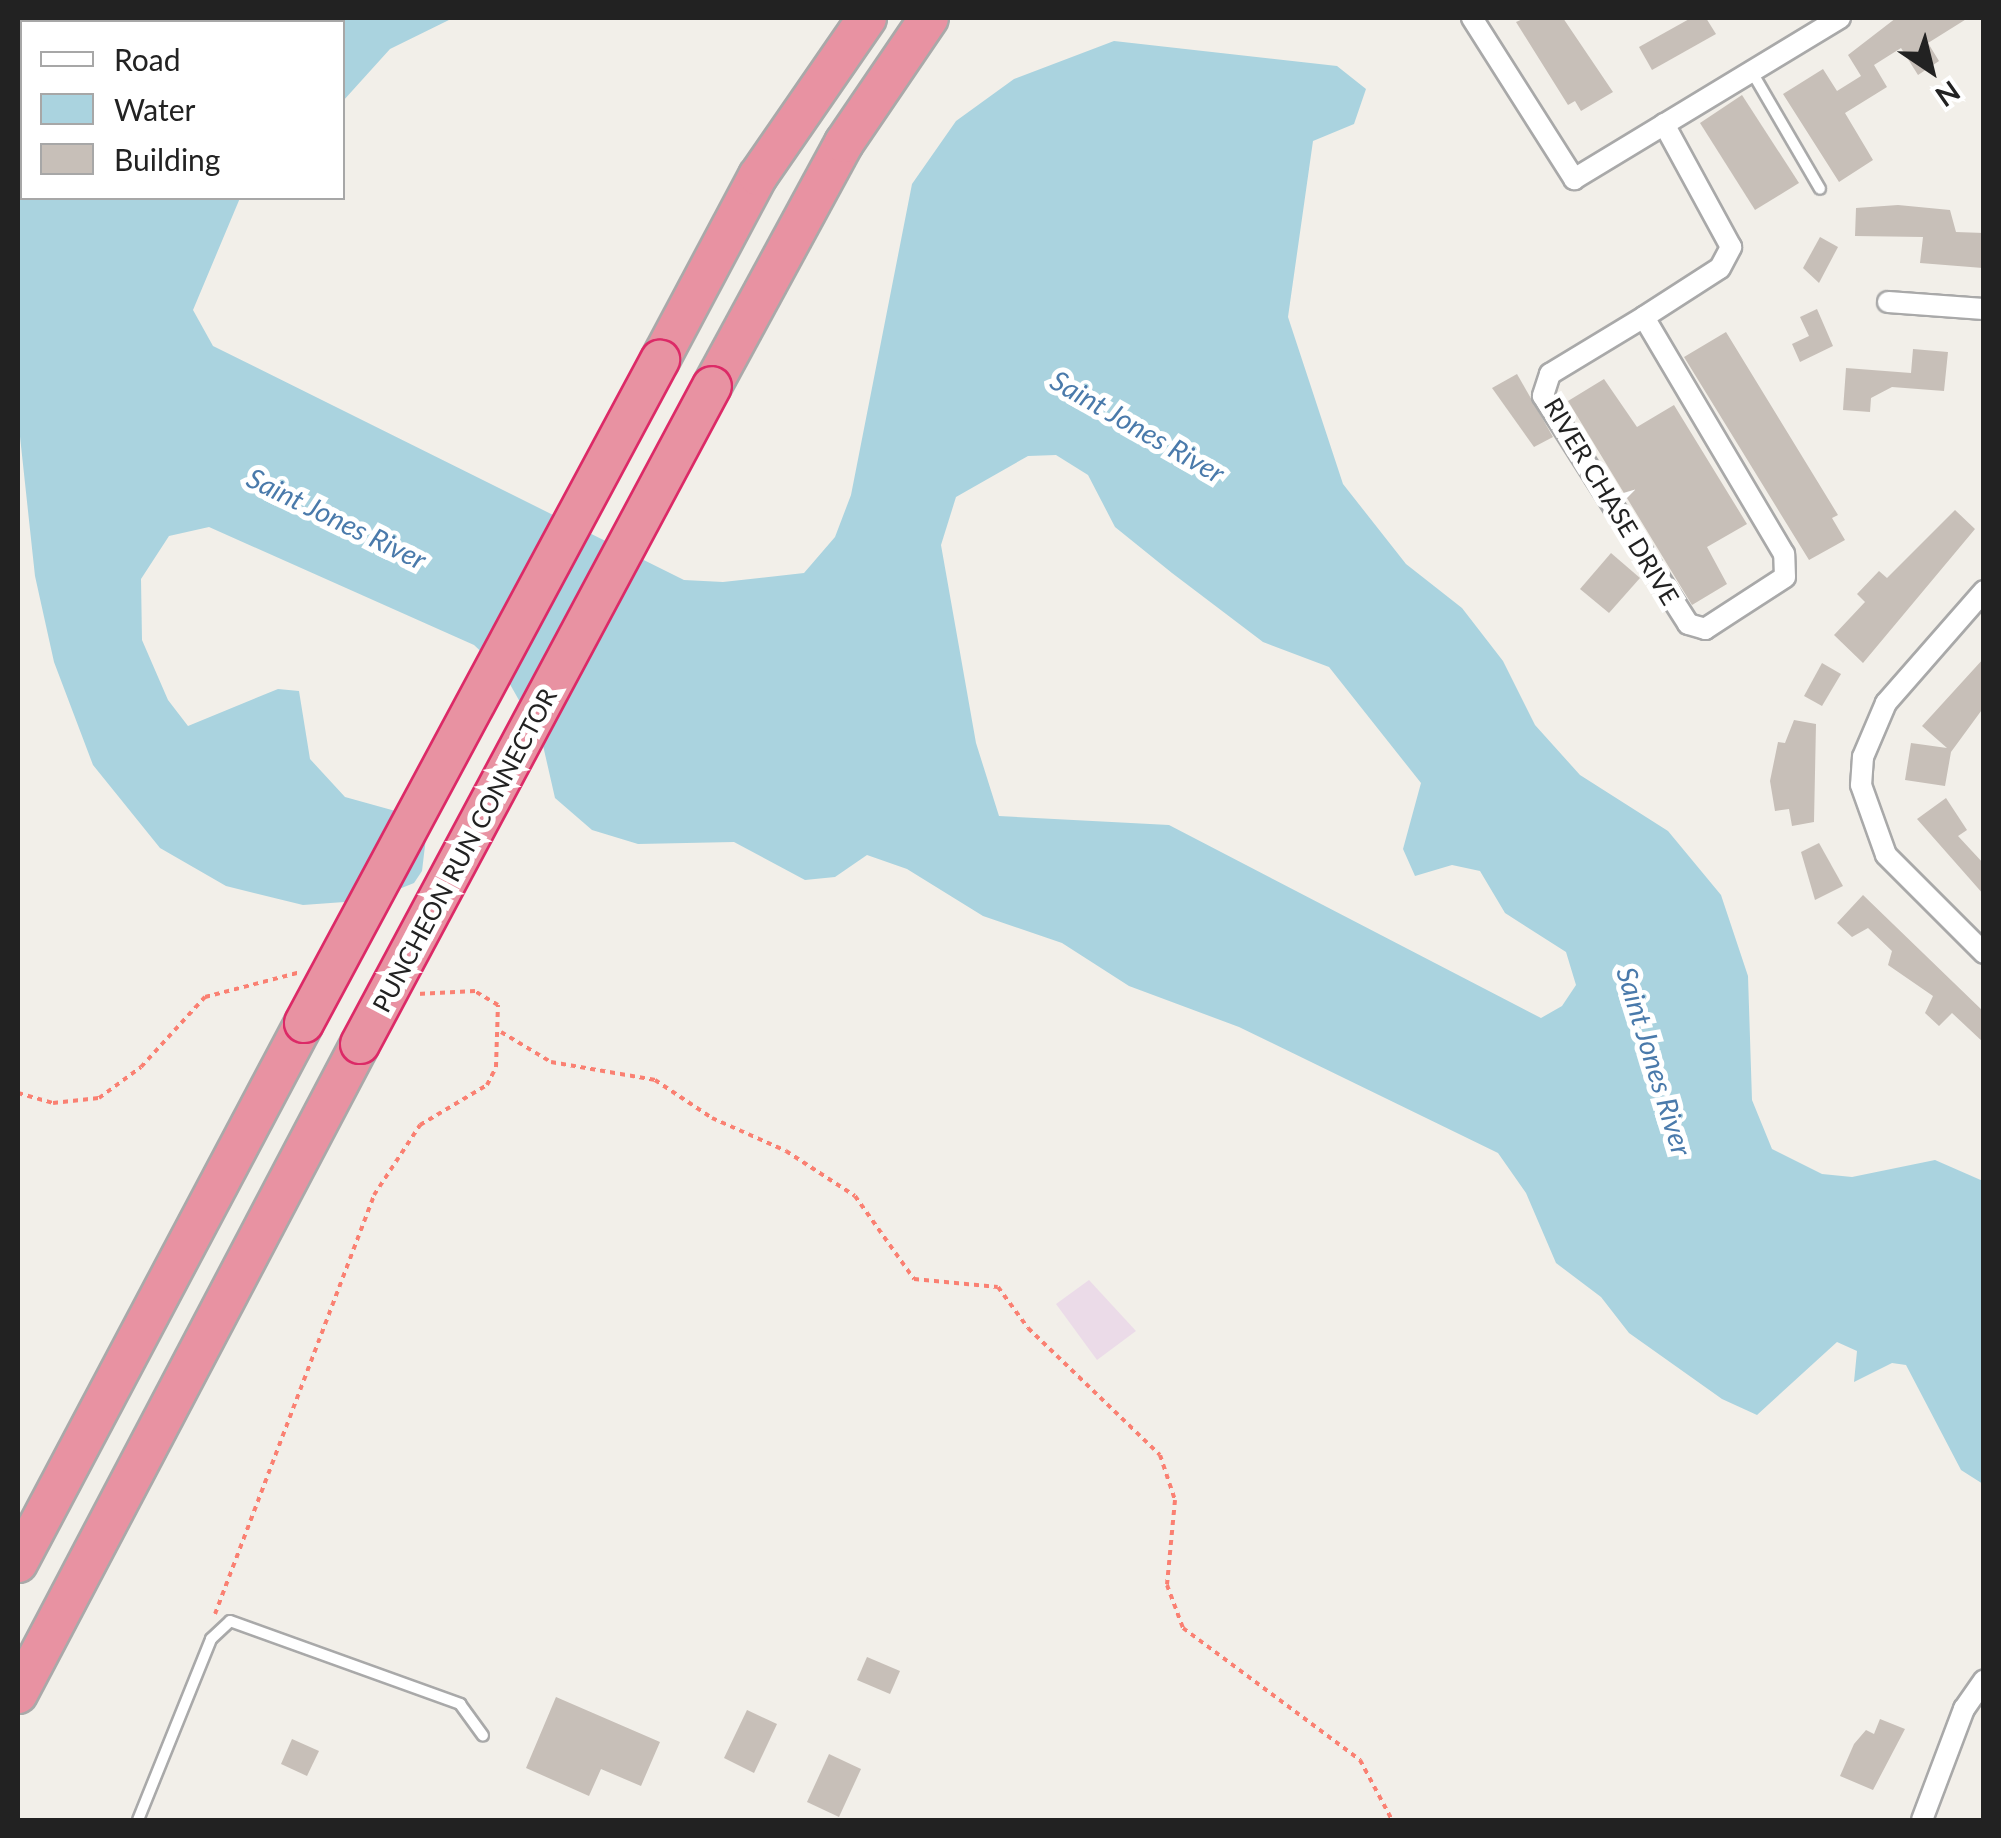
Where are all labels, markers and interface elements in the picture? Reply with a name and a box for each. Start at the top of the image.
legend [20,20,345,200]
north arrow [1881,20,1981,120]
text: Road [114,41,181,77]
text: N [1930,74,1967,115]
text: Water [114,91,196,127]
text: Building [114,141,220,177]
water label: Saint Jones River [1045,362,1231,490]
street label: RIVER CHASE DRIVE [1538,392,1686,610]
water label: Saint Jones River [242,460,432,576]
street label: PUNCHEON RUN CONNECTOR [366,683,562,1017]
water label: Saint Jones River [1610,962,1700,1160]

